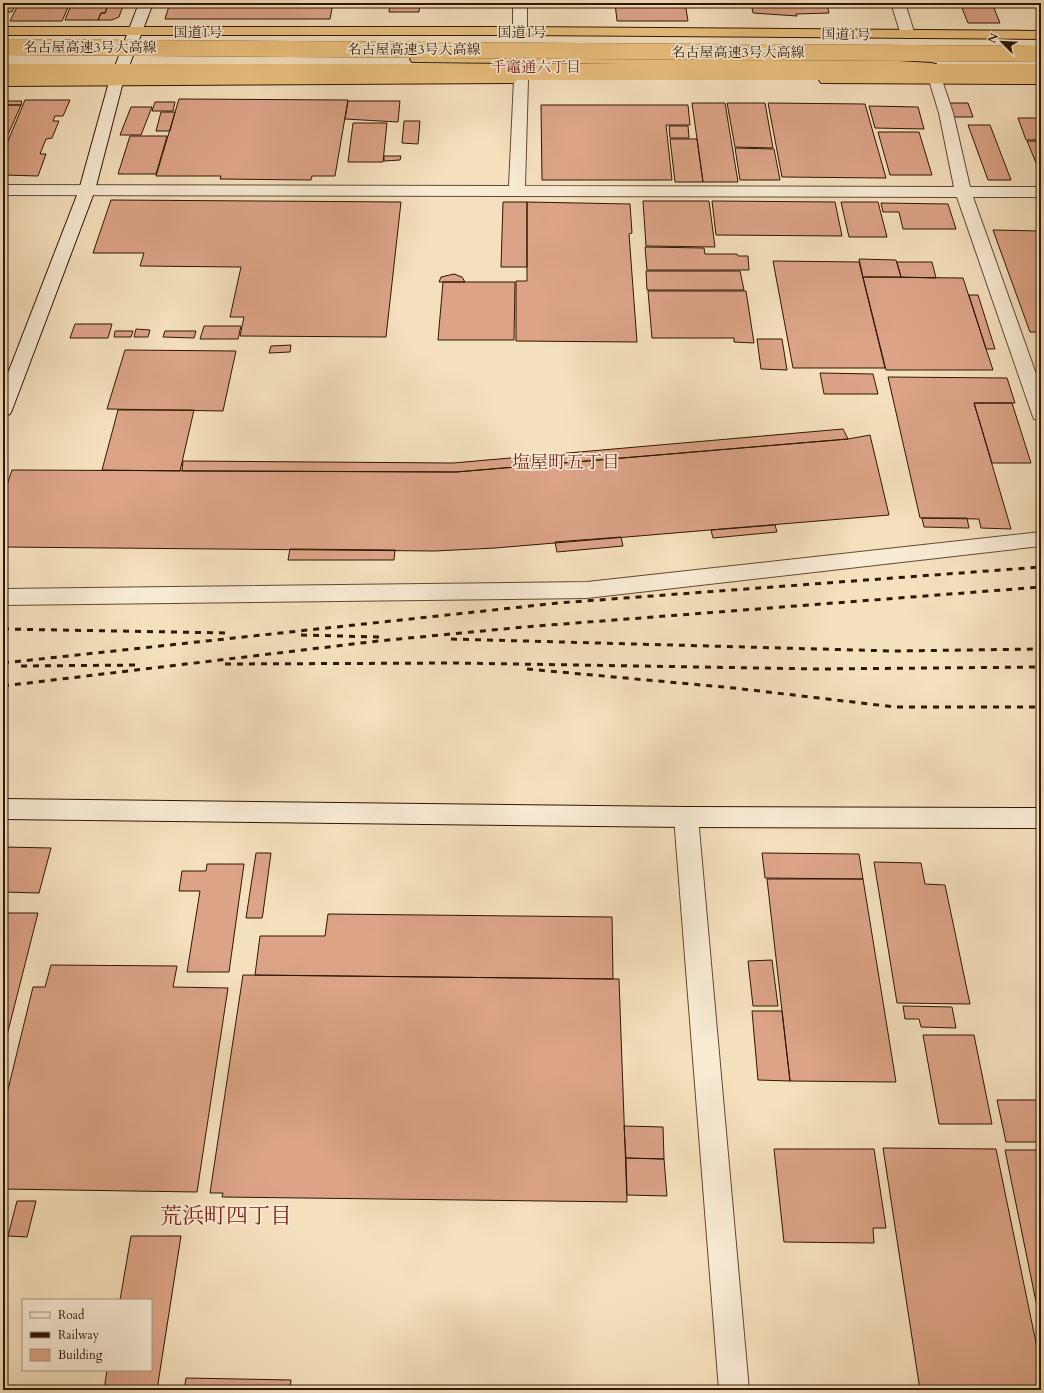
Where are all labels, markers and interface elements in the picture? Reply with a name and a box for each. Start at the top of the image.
north arrow [982,22,1022,62]
street label: 国道1号 [173,23,223,42]
street label: 国道1号 [497,23,547,42]
street label: 国道1号 [821,25,871,44]
text: N [985,30,1002,46]
street label: 名古屋高速3号大高線 [23,38,157,57]
street label: 名古屋高速3号大高線 [347,40,481,59]
street label: 名古屋高速3号大高線 [671,43,805,62]
district label: 千竈通六丁目 [491,57,581,77]
district label: 塩屋町五丁目 [512,450,620,475]
district label: 荒浜町四丁目 [160,1201,292,1231]
legend [22,1299,152,1371]
text: Road [58,1307,85,1323]
text: Railway [58,1327,100,1343]
text: Building [58,1347,103,1363]

